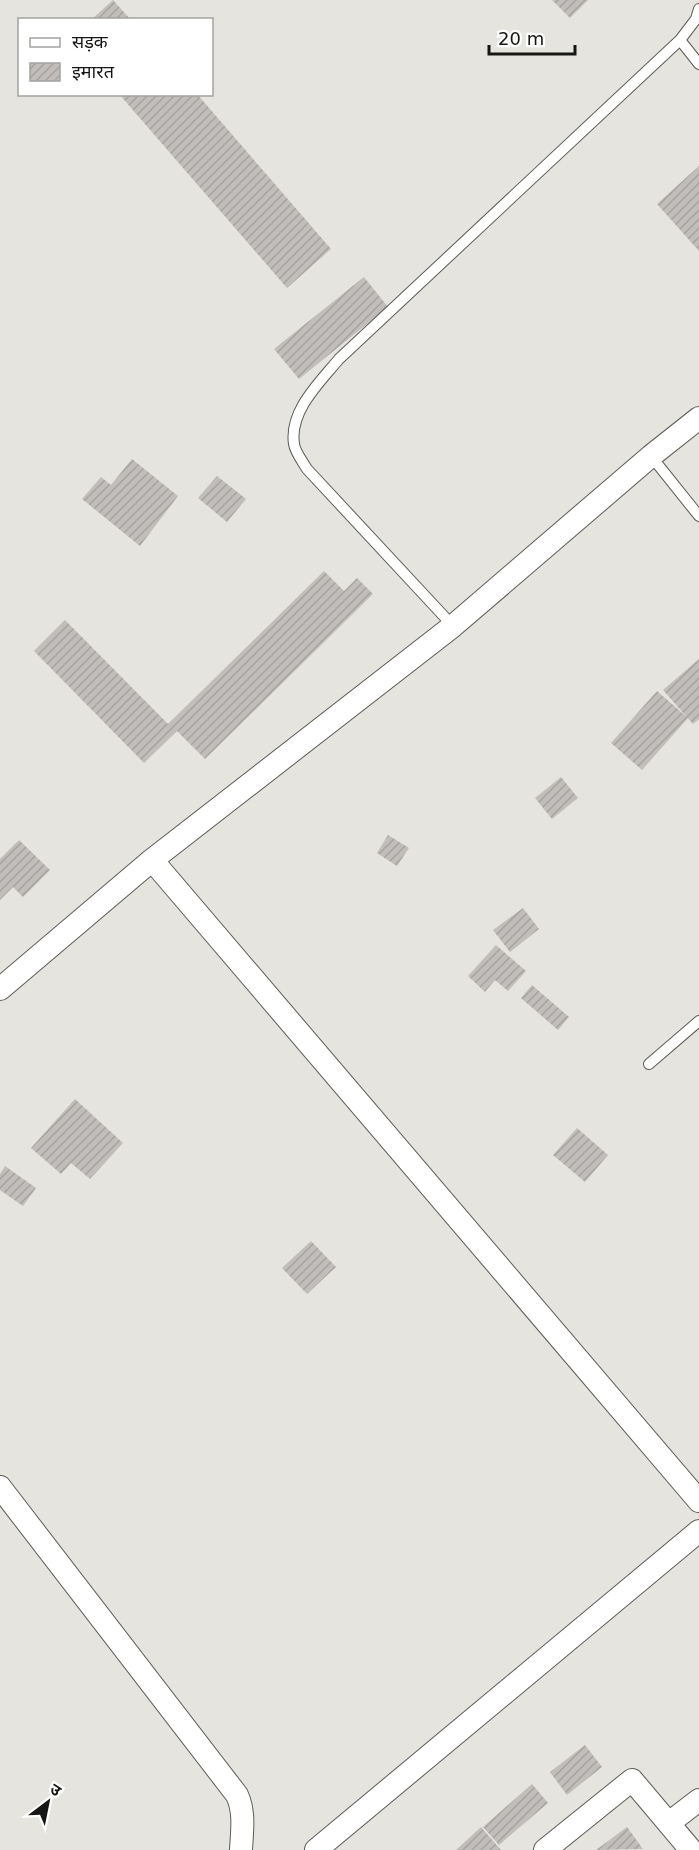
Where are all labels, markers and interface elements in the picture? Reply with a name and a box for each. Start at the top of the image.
legend [18,18,213,96]
scale bar [489,18,574,56]
text: 20 m [498,28,544,49]
text: सड़क [72,31,109,52]
text: इमारत [72,61,115,82]
north arrow [18,1772,78,1832]
text: उ [47,1779,65,1801]

